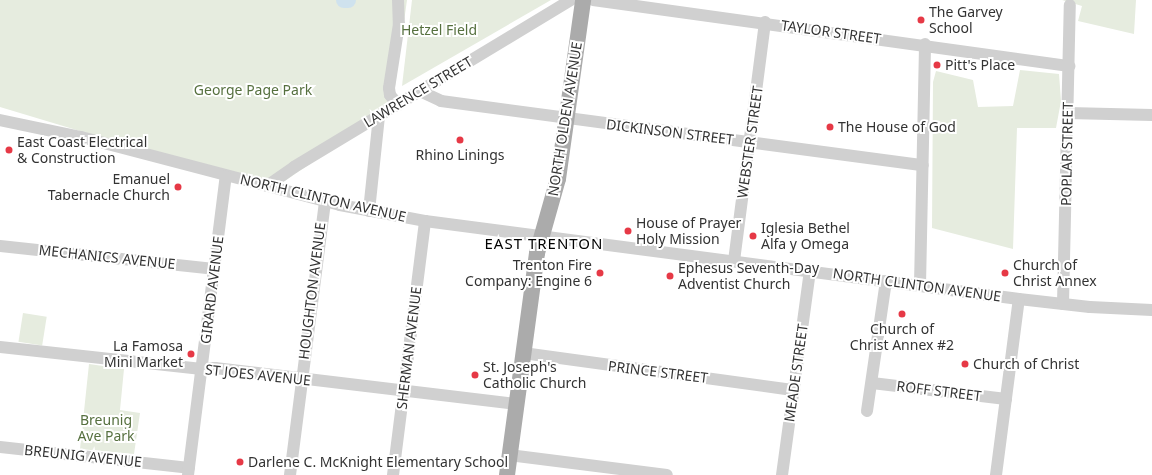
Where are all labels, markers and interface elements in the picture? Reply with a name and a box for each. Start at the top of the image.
place label: The Garvey School [929,4,1003,36]
marker: The Garvey School [916,15,926,25]
street label: TAYLOR STREET [780,17,882,47]
park label: Hetzel Field [401,22,477,38]
street label: NORTH OLDEN AVENUE [545,41,585,197]
street label: LAWRENCE STREET [361,53,475,131]
place label: Pitt's Place [945,57,1015,73]
marker: Pitt's Place [932,60,942,70]
park label: George Page Park [194,82,312,98]
street label: WEBSTER STREET [734,85,766,199]
street label: POPLAR STREET [1058,102,1076,206]
street label: DICKINSON STREET [605,116,735,148]
place label: The House of God [838,119,956,135]
marker: The House of God [825,122,835,132]
place label: East Coast Electrical & Construction [17,134,147,166]
marker: Rhino Linings [455,135,465,145]
marker: East Coast Electrical & Construction [4,145,14,155]
place label: Rhino Linings [416,147,504,163]
place label: Emanuel Tabernacle Church [48,171,170,204]
street label: NORTH CLINTON AVENUE [238,171,408,225]
marker: Emanuel Tabernacle Church [173,182,183,192]
place label: House of Prayer Holy Mission [636,215,741,248]
place label: Iglesia Bethel Alfa y Omega [761,220,850,252]
street label: HOUGHTON AVENUE [295,221,329,361]
marker: House of Prayer Holy Mission [623,226,633,236]
marker: Iglesia Bethel Alfa y Omega [748,231,758,241]
street label: GIRARD AVENUE [197,235,227,345]
district label: EAST TRENTON [485,235,603,253]
street label: MECHANICS AVENUE [38,241,176,273]
place label: Trenton Fire Company: Engine 6 [465,257,592,290]
place label: Church of Christ Annex [1013,257,1097,290]
place label: Ephesus Seventh-Day Adventist Church [678,260,819,292]
street label: NORTH CLINTON AVENUE [832,265,1002,305]
marker: Trenton Fire Company: Engine 6 [595,268,605,278]
marker: Church of Christ Annex [1000,268,1010,278]
marker: Ephesus Seventh-Day Adventist Church [665,271,675,281]
street label: SHERMAN AVENUE [393,286,425,410]
marker: Church of Christ Annex #2 [897,309,907,319]
place label: Church of Christ Annex #2 [850,321,954,354]
street label: MEADE STREET [781,323,811,423]
place label: La Famosa Mini Market [104,338,183,370]
marker: La Famosa Mini Market [186,349,196,359]
place label: Church of Christ [973,356,1079,372]
street label: PRINCE STREET [607,358,709,386]
place label: St. Joseph's Catholic Church [483,359,586,392]
marker: Church of Christ [960,359,970,369]
street label: ST JOES AVENUE [204,361,312,389]
marker: St. Joseph's Catholic Church [470,370,480,380]
street label: ROFF STREET [896,377,982,405]
park label: Breunig Ave Park [77,412,135,444]
street label: BREUNIG AVENUE [23,441,143,471]
place label: Darlene C. McKnight Elementary School [248,454,508,470]
marker: Darlene C. McKnight Elementary School [235,457,245,467]

